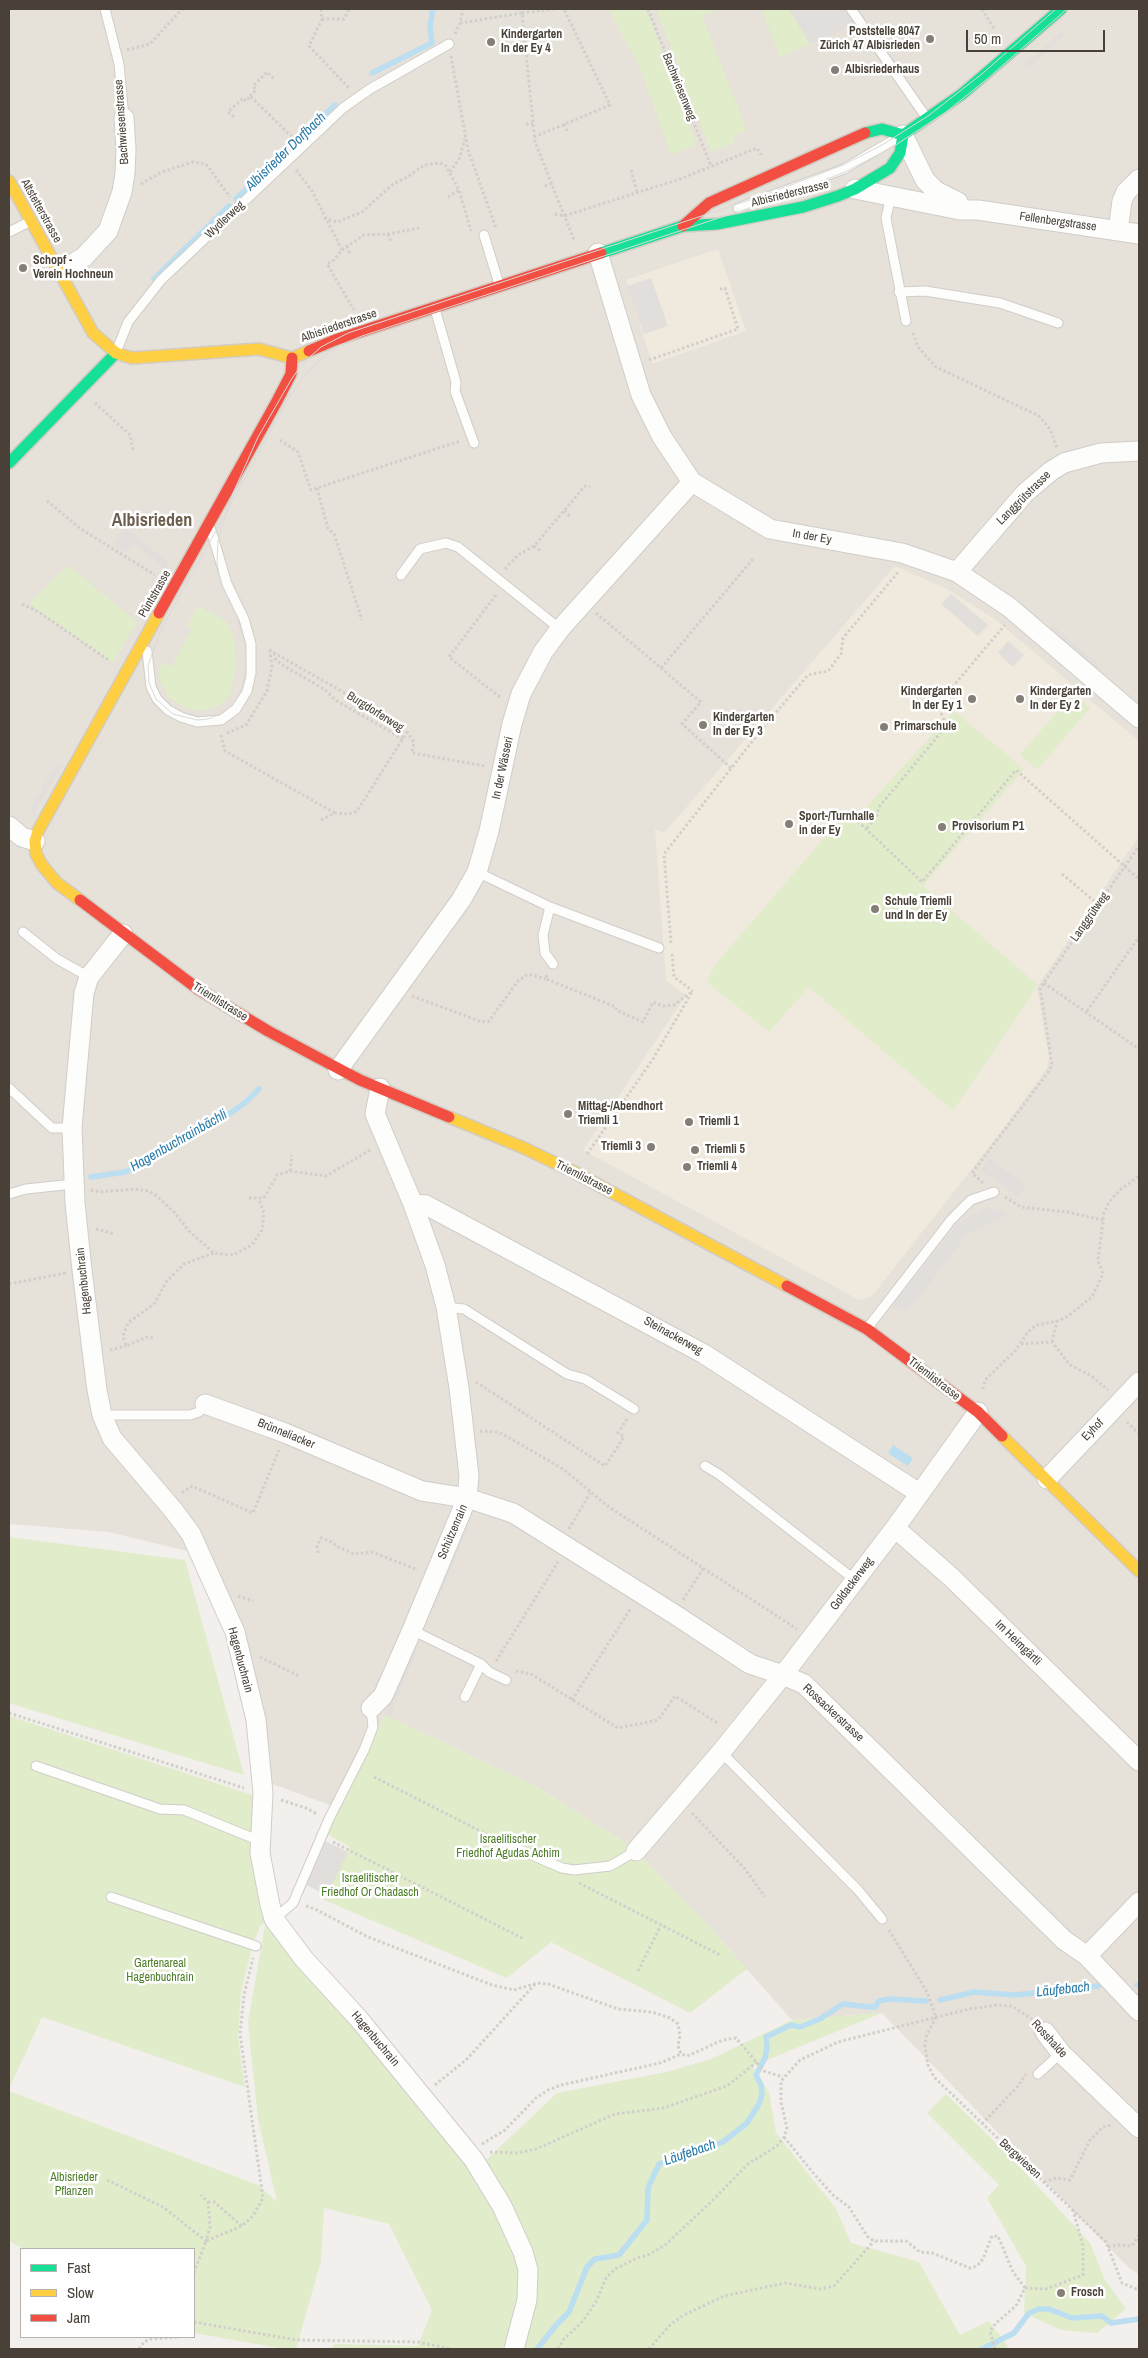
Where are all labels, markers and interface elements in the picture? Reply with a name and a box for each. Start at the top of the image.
scale bar [968,20,1107,52]
place label: Poststelle 8047 Zürich 47 Albisrieden [820,25,920,53]
place label: Kindergarten In der Ey 4 [501,28,562,56]
text: 50 m [974,28,1001,49]
marker: Poststelle 8047 Zürich 47 Albisrieden [924,33,936,45]
marker: Kindergarten In der Ey 4 [485,36,497,48]
street label: Bachwiesenweg [659,51,699,123]
place label: Albisriederhaus [845,63,919,77]
marker: Albisriederhaus [829,64,841,76]
street label: Bachwiesenstrasse [112,79,132,165]
water label: Albisrieder Dorfbach [242,109,330,195]
street label: Altstetterstrasse [18,177,64,245]
street label: Albisriederstrasse [750,177,830,211]
street label: Wydlerweg [202,198,248,242]
street label: Fellenbergstrasse [1019,209,1097,235]
place label: Schopf - Verein Hochneun [33,254,113,282]
marker: Schopf - Verein Hochneun [17,262,29,274]
street label: Albisriederstrasse [299,306,379,346]
street label: Langgrütstrasse [994,468,1054,528]
district label: Albisrieden [112,510,192,532]
street label: In der Ey [791,526,833,548]
street label: Püntstrasse [136,568,174,620]
place label: Kindergarten In der Ey 1 [901,685,962,713]
place label: Kindergarten In der Ey 2 [1030,685,1091,713]
street label: Burgdorferweg [344,689,406,735]
marker: Kindergarten In der Ey 1 [966,693,978,705]
marker: Kindergarten In der Ey 2 [1014,693,1026,705]
place label: Kindergarten In der Ey 3 [713,711,774,739]
marker: Kindergarten In der Ey 3 [697,719,709,731]
place label: Primarschule [894,720,956,734]
marker: Primarschule [878,721,890,733]
street label: In der Wässeri [489,735,517,801]
place label: Sport-/Turnhalle in der Ey [799,810,874,838]
marker: Sport-/Turnhalle in der Ey [783,818,795,830]
place label: Provisorium P1 [952,820,1024,834]
marker: Provisorium P1 [936,821,948,833]
street label: Langgrütweg [1068,890,1112,944]
place label: Schule Triemli und In der Ey [885,895,952,923]
marker: Schule Triemli und In der Ey [869,903,881,915]
street label: Triemlistrasse [190,979,250,1025]
place label: Mittag-/Abendhort Triemli 1 [578,1100,663,1128]
water label: Hagenbuchrainbächli [128,1106,230,1176]
marker: Mittag-/Abendhort Triemli 1 [562,1108,574,1120]
place label: Triemli 1 [699,1115,739,1129]
marker: Triemli 1 [683,1116,695,1128]
place label: Triemli 3 [601,1140,641,1154]
marker: Triemli 3 [645,1141,657,1153]
place label: Triemli 5 [705,1143,745,1157]
marker: Triemli 5 [689,1144,701,1156]
street label: Triemlistrasse [553,1158,615,1198]
place label: Triemli 4 [697,1160,737,1174]
marker: Triemli 4 [681,1161,693,1173]
street label: Hagenbuchrain [73,1247,95,1315]
street label: Steinackerweg [641,1314,705,1358]
street label: Triemlistrasse [905,1354,963,1404]
street label: Brünneliacker [255,1416,317,1452]
street label: Eyhof [1079,1416,1107,1444]
street label: Schützenrain [435,1502,471,1562]
street label: Goldackerweg [827,1555,877,1613]
street label: Im Heimgärtli [992,1617,1044,1669]
street label: Hagenbuchrain [224,1626,256,1694]
street label: Rossackerstrasse [799,1681,867,1745]
park label: Israelitischer Friedhof Agudas Achim [456,1833,560,1861]
park label: Israelitischer Friedhof Or Chadasch [321,1872,419,1900]
park label: Gartenareal Hagenbuchrain [126,1957,194,1985]
water label: Läufebach [1035,1979,1091,2001]
street label: Hagenbuchrain [348,2009,402,2069]
street label: Rosshalde [1028,2017,1070,2061]
water label: Läufebach [662,2136,718,2170]
street label: Bergwiesen [996,2136,1044,2182]
park label: Albisrieder Pflanzen [50,2171,98,2199]
legend [20,2248,195,2338]
text: Fast [67,2257,90,2278]
text: Slow [67,2282,94,2303]
place label: Frosch [1071,2286,1104,2300]
marker: Frosch [1055,2287,1067,2299]
text: Jam [67,2307,90,2328]

